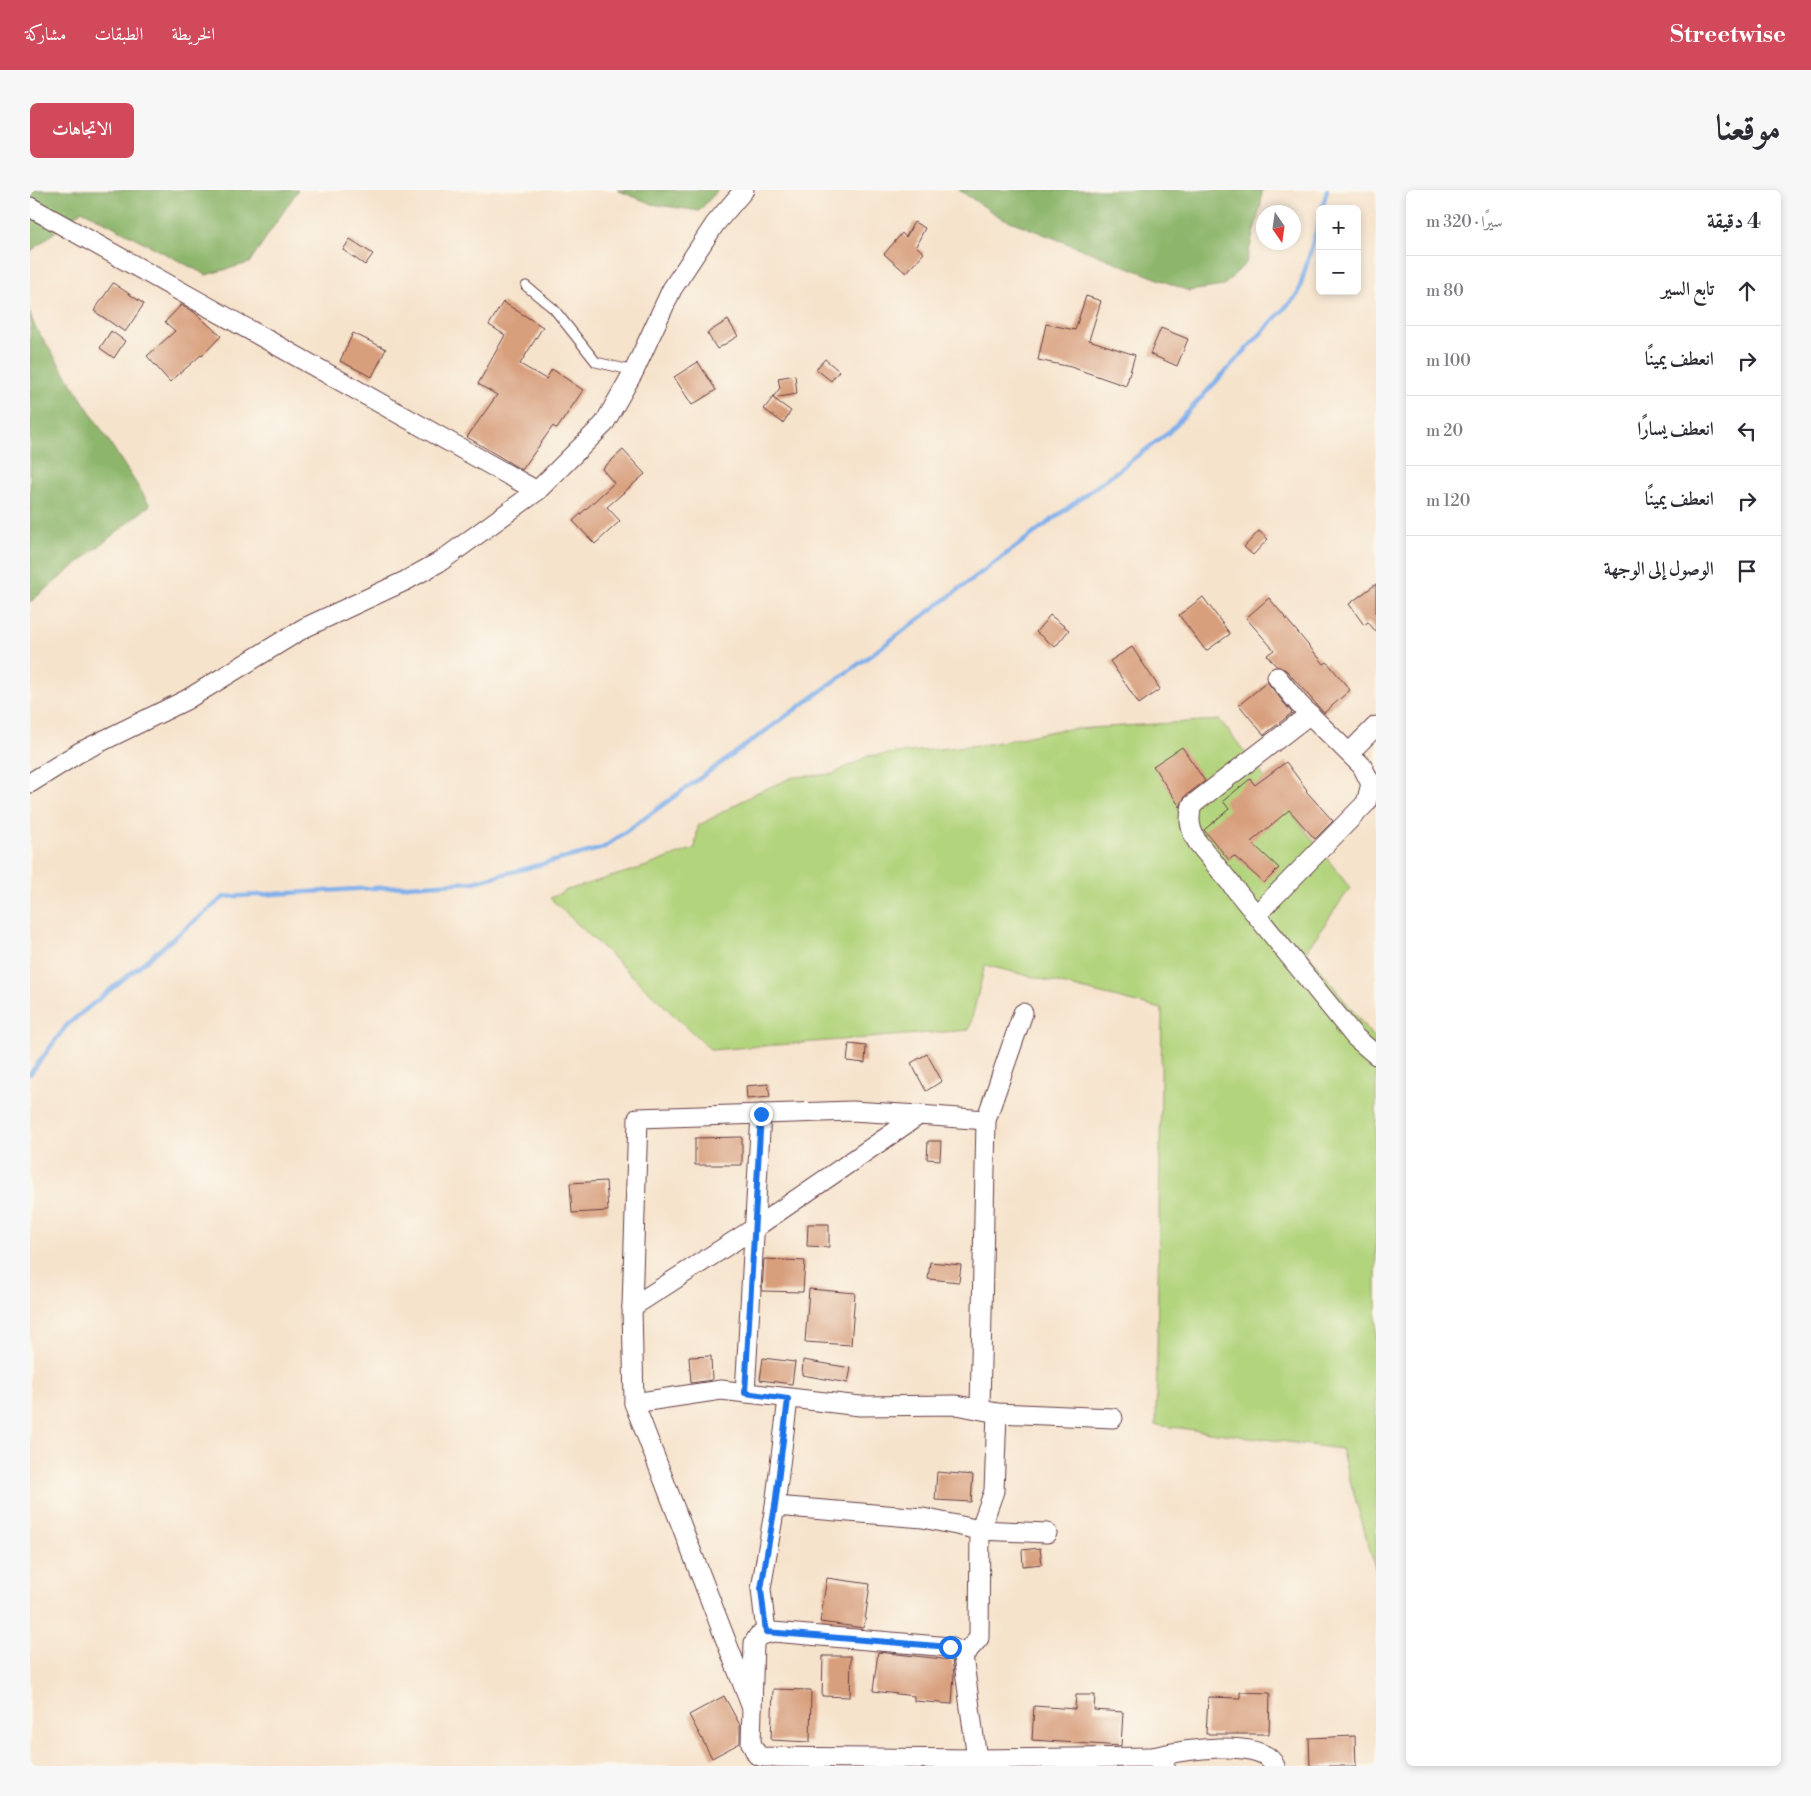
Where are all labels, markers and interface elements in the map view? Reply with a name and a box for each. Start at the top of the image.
text: Streetwise [1670,20,1786,50]
text: مشاركة [25,23,66,46]
text: الطبقات [94,23,143,46]
text: الخريطة [171,23,215,46]
button: الاتجاهات [30,103,134,158]
text: موقعنا [1716,107,1781,150]
north arrow [1256,205,1301,250]
map controls [1316,205,1361,295]
button: + [1316,205,1361,250]
text: 4 دقيقة [1707,209,1761,235]
text: سيرًا · 320 m [1426,212,1502,232]
button: − [1316,250,1361,295]
text: تابع السير [1661,277,1714,301]
icon: ahead [1733,277,1761,305]
text: 80 m [1426,281,1464,301]
text: انعطف يمينًا [1645,347,1714,371]
icon: right [1733,347,1761,375]
text: 100 m [1426,351,1471,371]
text: انعطف يسارًا [1637,417,1714,441]
icon: left [1733,417,1761,445]
text: 20 m [1426,421,1463,441]
text: انعطف يمينًا [1645,487,1714,511]
icon: right [1733,487,1761,515]
text: 120 m [1426,491,1470,511]
text: الوصول إلى الوجهة [1604,557,1714,581]
icon: arrive [1733,557,1761,585]
route end [750,1103,773,1126]
route start [939,1636,962,1659]

